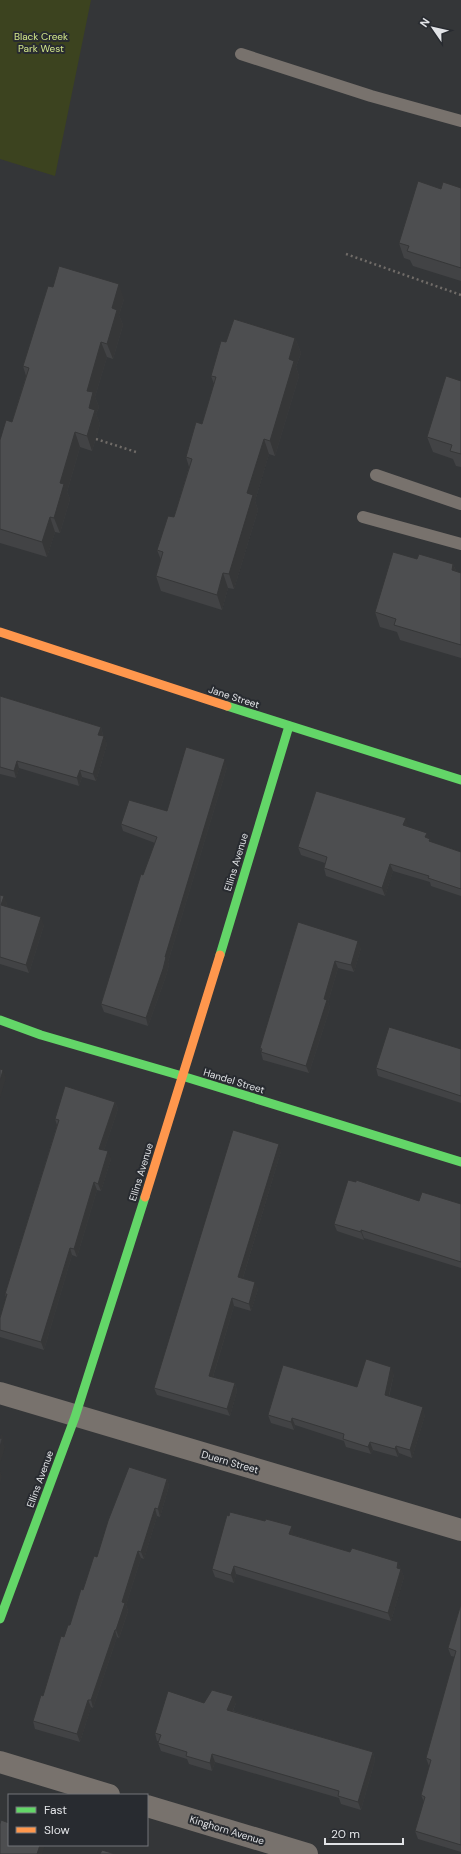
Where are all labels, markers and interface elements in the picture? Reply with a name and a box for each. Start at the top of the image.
north arrow [413,8,453,48]
text: N [417,15,433,30]
park label: Black Creek Park West [14,30,68,55]
street label: Jane Street [207,683,261,711]
street label: Ellins Avenue [221,831,251,893]
street label: Handel Street [202,1066,266,1096]
street label: Ellins Avenue [126,1141,156,1203]
street label: Ellins Avenue [24,1448,56,1509]
street label: Duern Street [200,1448,260,1476]
legend [8,1794,148,1846]
text: Fast [44,1802,67,1818]
street label: Kinghorn Avenue [188,1812,266,1848]
scale bar [325,1820,403,1846]
text: Slow [44,1822,70,1838]
text: 20 m [331,1826,360,1842]

